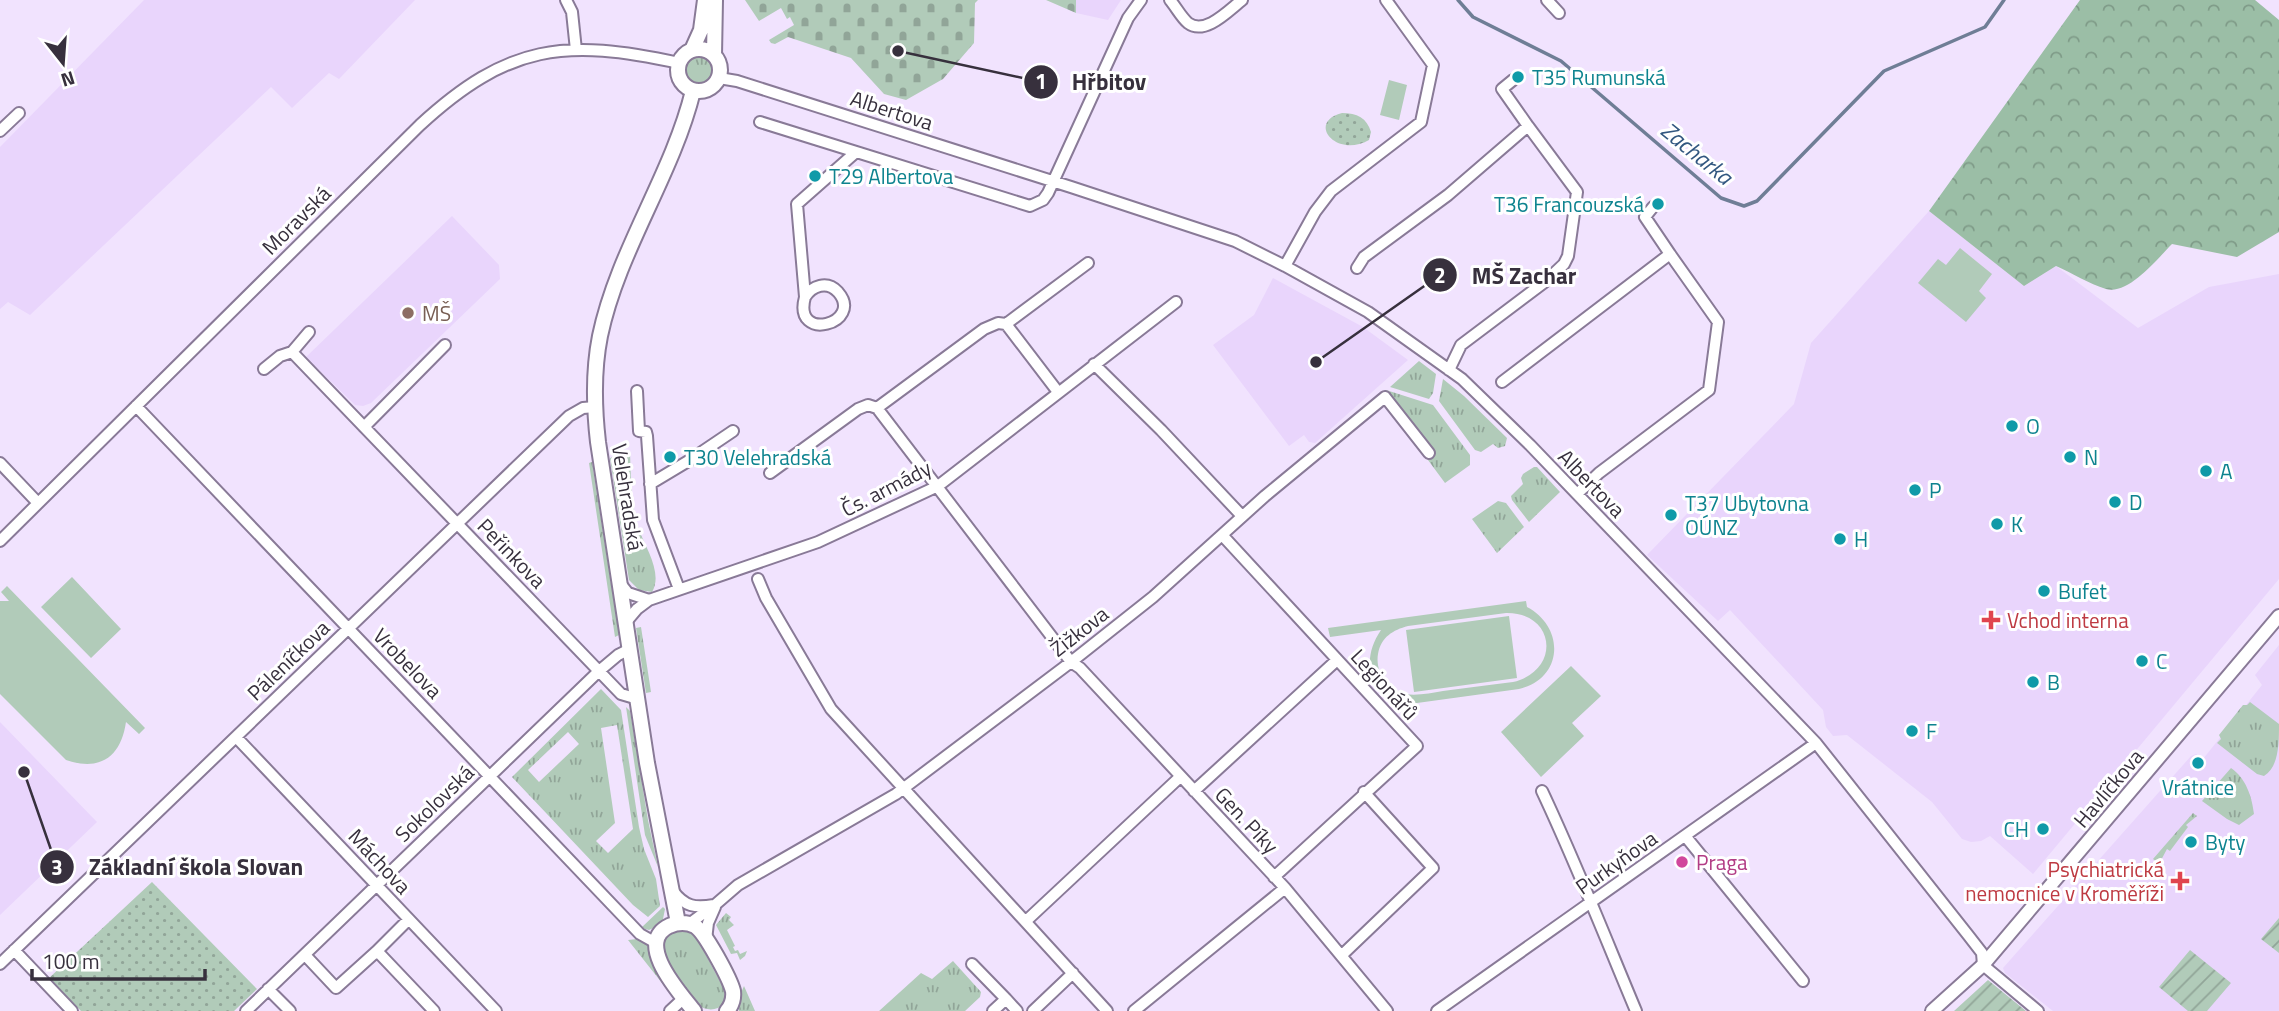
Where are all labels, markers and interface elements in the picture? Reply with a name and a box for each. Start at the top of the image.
north arrow [28,28,98,98]
callout: Hřbitov [1023,60,1161,104]
place label: T35 Rumunská [1532,61,1666,93]
text: N [58,64,79,96]
text: Hřbitov [1072,64,1147,99]
text: 1 [1035,65,1047,97]
marker: T35 Rumunská [1510,69,1526,85]
street label: Albertova [847,82,938,138]
water label: Zacharka [1653,113,1742,194]
place label: T29 Albertova [829,160,954,192]
marker: T29 Albertova [807,168,823,184]
street label: Moravská [254,178,338,262]
place label: T36 Francouzská [1494,188,1644,220]
marker: T36 Francouzská [1650,196,1666,212]
callout: MŠ Zachar [1422,253,1590,297]
text: MŠ Zachar [1472,258,1577,293]
text: 2 [1434,259,1446,291]
place label: MŠ [422,297,451,329]
marker: MŠ [400,305,416,321]
place label: O [2026,410,2040,442]
marker: O [2004,418,2020,434]
street label: Velehradská [604,441,652,553]
place label: T30 Velehradská [684,441,832,473]
street label: Albertova [1551,441,1633,525]
place label: N [2084,441,2098,473]
marker: T30 Velehradská [662,449,678,465]
marker: N [2062,449,2078,465]
street label: Čs. armády [835,452,937,524]
place label: A [2220,455,2233,487]
marker: A [2198,463,2214,479]
place label: P [1929,474,1941,506]
marker: P [1907,482,1923,498]
place label: D [2129,486,2143,518]
place label: T37 Ubytovna OÚNZ [1685,487,1809,543]
marker: D [2107,494,2123,510]
marker: T37 Ubytovna OÚNZ [1663,507,1679,523]
place label: K [2011,508,2023,540]
street label: Peřinkova [470,510,554,596]
marker: K [1989,516,2005,532]
place label: H [1854,523,1868,555]
marker: H [1832,531,1848,547]
place label: Bufet [2058,575,2107,607]
marker: Bufet [2036,583,2052,599]
street label: Žižkova [1043,598,1115,664]
place label: Vchod interna [2007,604,2129,636]
marker: Vchod interna [1981,610,2001,630]
street label: Páleníčkova [239,612,337,708]
street label: Vrobelova [366,620,450,706]
street label: Legionářů [1344,641,1426,727]
place label: C [2156,645,2167,677]
marker: C [2134,653,2150,669]
place label: B [2047,666,2060,698]
marker: B [2025,674,2041,690]
place label: F [1926,715,1937,747]
marker: F [1904,723,1920,739]
street label: Havlíčkova [2065,741,2151,834]
marker: Vrátnice [2190,755,2206,771]
street label: Sokolovská [387,757,481,849]
place label: Vrátnice [2162,771,2234,803]
street label: Gen. Píky [1208,779,1286,861]
place label: CH [2003,813,2029,845]
street label: Máchova [341,821,419,901]
marker: CH [2035,821,2051,837]
street label: Purkyňova [1568,822,1664,902]
place label: Byty [2205,826,2246,858]
marker: Byty [2183,834,2199,850]
callout: Základní škola Slovan [40,845,317,889]
place label: Praga [1696,846,1748,878]
text: Základní škola Slovan [89,849,303,884]
text: 3 [51,851,63,883]
place label: Psychiatrická nemocnice v Kroměříži [1965,853,2164,909]
marker: Praga [1674,854,1690,870]
marker: Psychiatrická nemocnice v Kroměříži [2170,871,2190,891]
scale bar [32,937,205,981]
text: 100 m [42,945,99,977]

